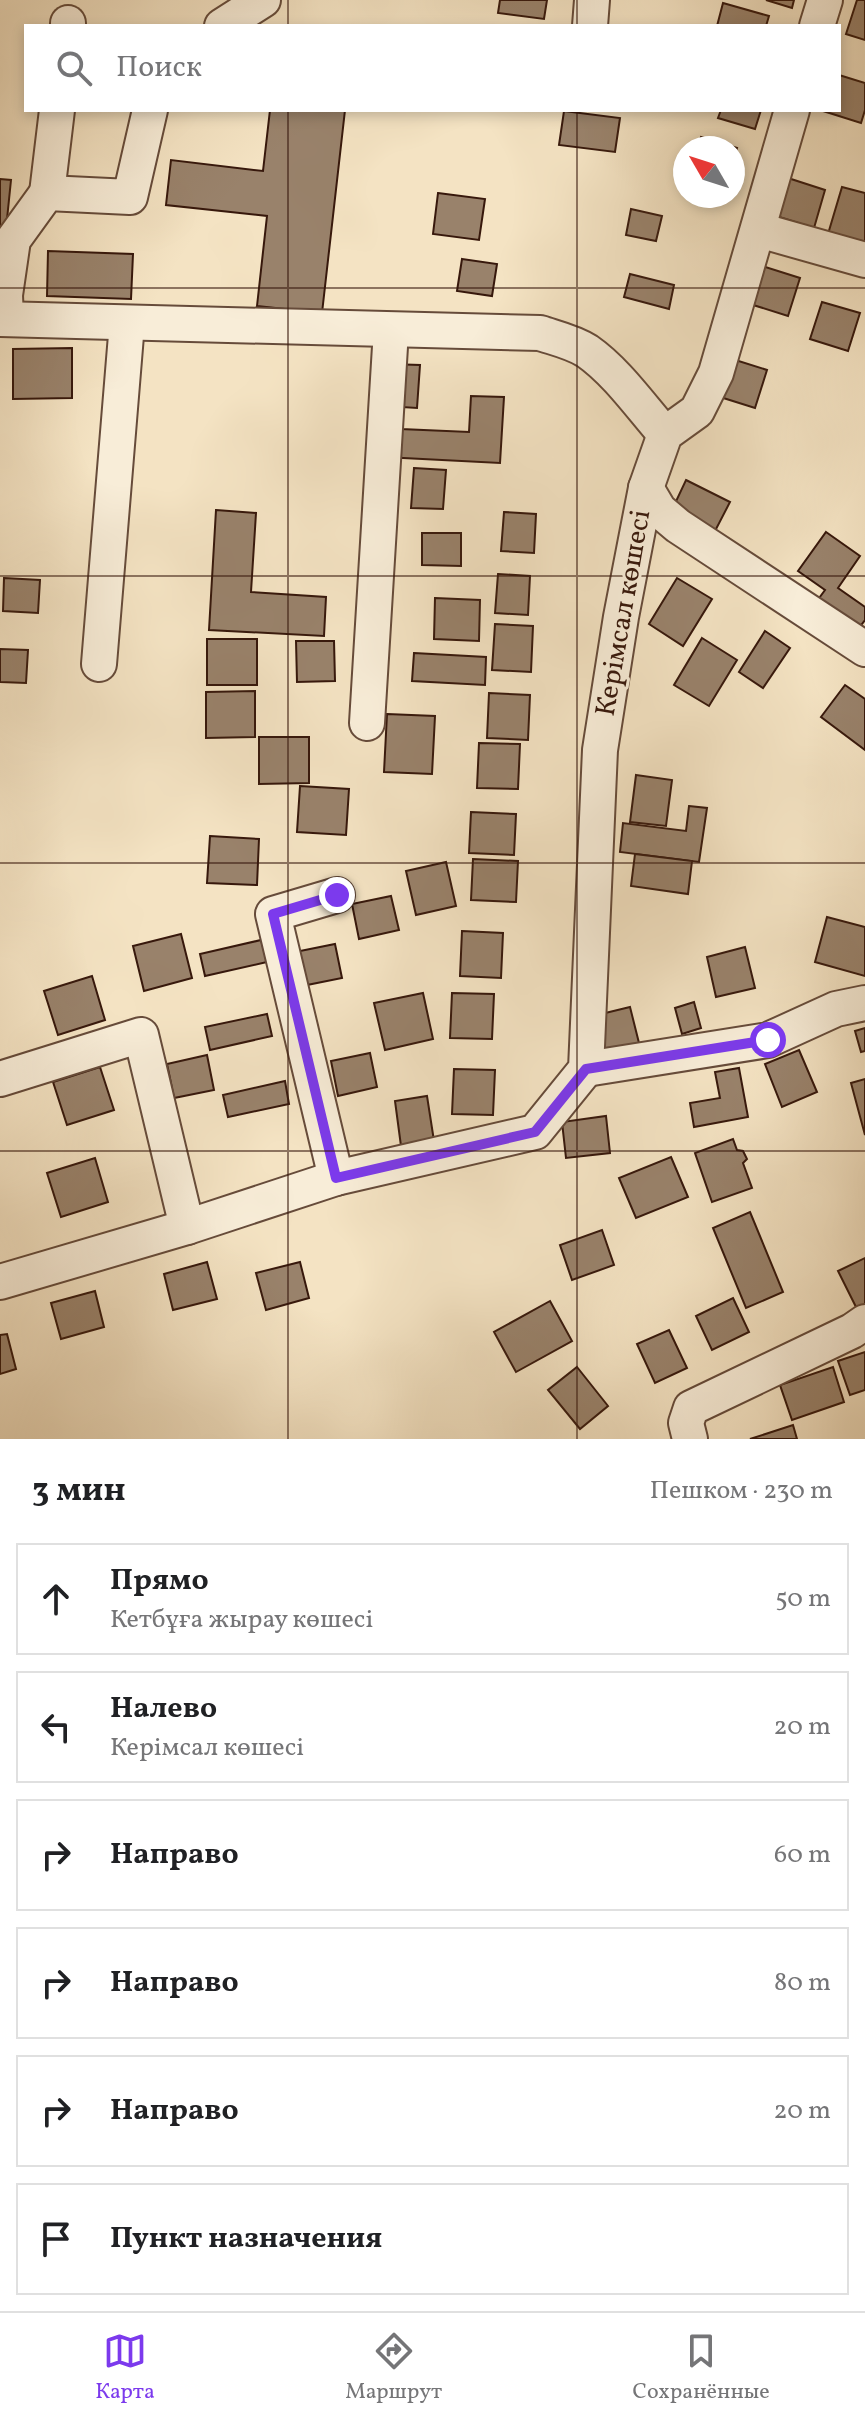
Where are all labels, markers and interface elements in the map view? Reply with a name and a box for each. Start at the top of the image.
search box [24,24,841,112]
icon: search [52,46,96,90]
text: Поиск [116,47,202,89]
north arrow [673,136,745,208]
street label: Керімсал көшесі [587,507,661,719]
route end [319,877,355,913]
route start [750,1022,786,1058]
text: 3 мин [32,1468,126,1515]
text: Пешком · 230 m [650,1473,833,1509]
text: Прямо [110,1560,209,1602]
icon: ahead [34,1577,78,1621]
text: 50 m [775,1581,831,1617]
text: Кетбұға жырау көшесі [110,1602,373,1638]
text: Налево [110,1688,217,1730]
icon: left [34,1705,78,1749]
text: 20 m [773,1709,831,1745]
text: Керімсал көшесі [110,1730,304,1766]
icon: right [34,1833,78,1877]
text: Направо [110,1834,239,1876]
text: 60 m [774,1837,831,1873]
icon: right [34,1961,78,2005]
text: Направо [110,1962,239,2004]
text: 80 m [774,1965,831,2001]
icon: right [34,2089,78,2133]
text: Направо [110,2090,239,2132]
text: 20 m [773,2093,831,2129]
icon: arrive [34,2217,78,2261]
text: Пункт назначения [110,2218,382,2260]
tab: Карта [95,2329,155,2408]
tab: Маршрут [345,2329,442,2408]
tab: Сохранённые [633,2329,770,2408]

